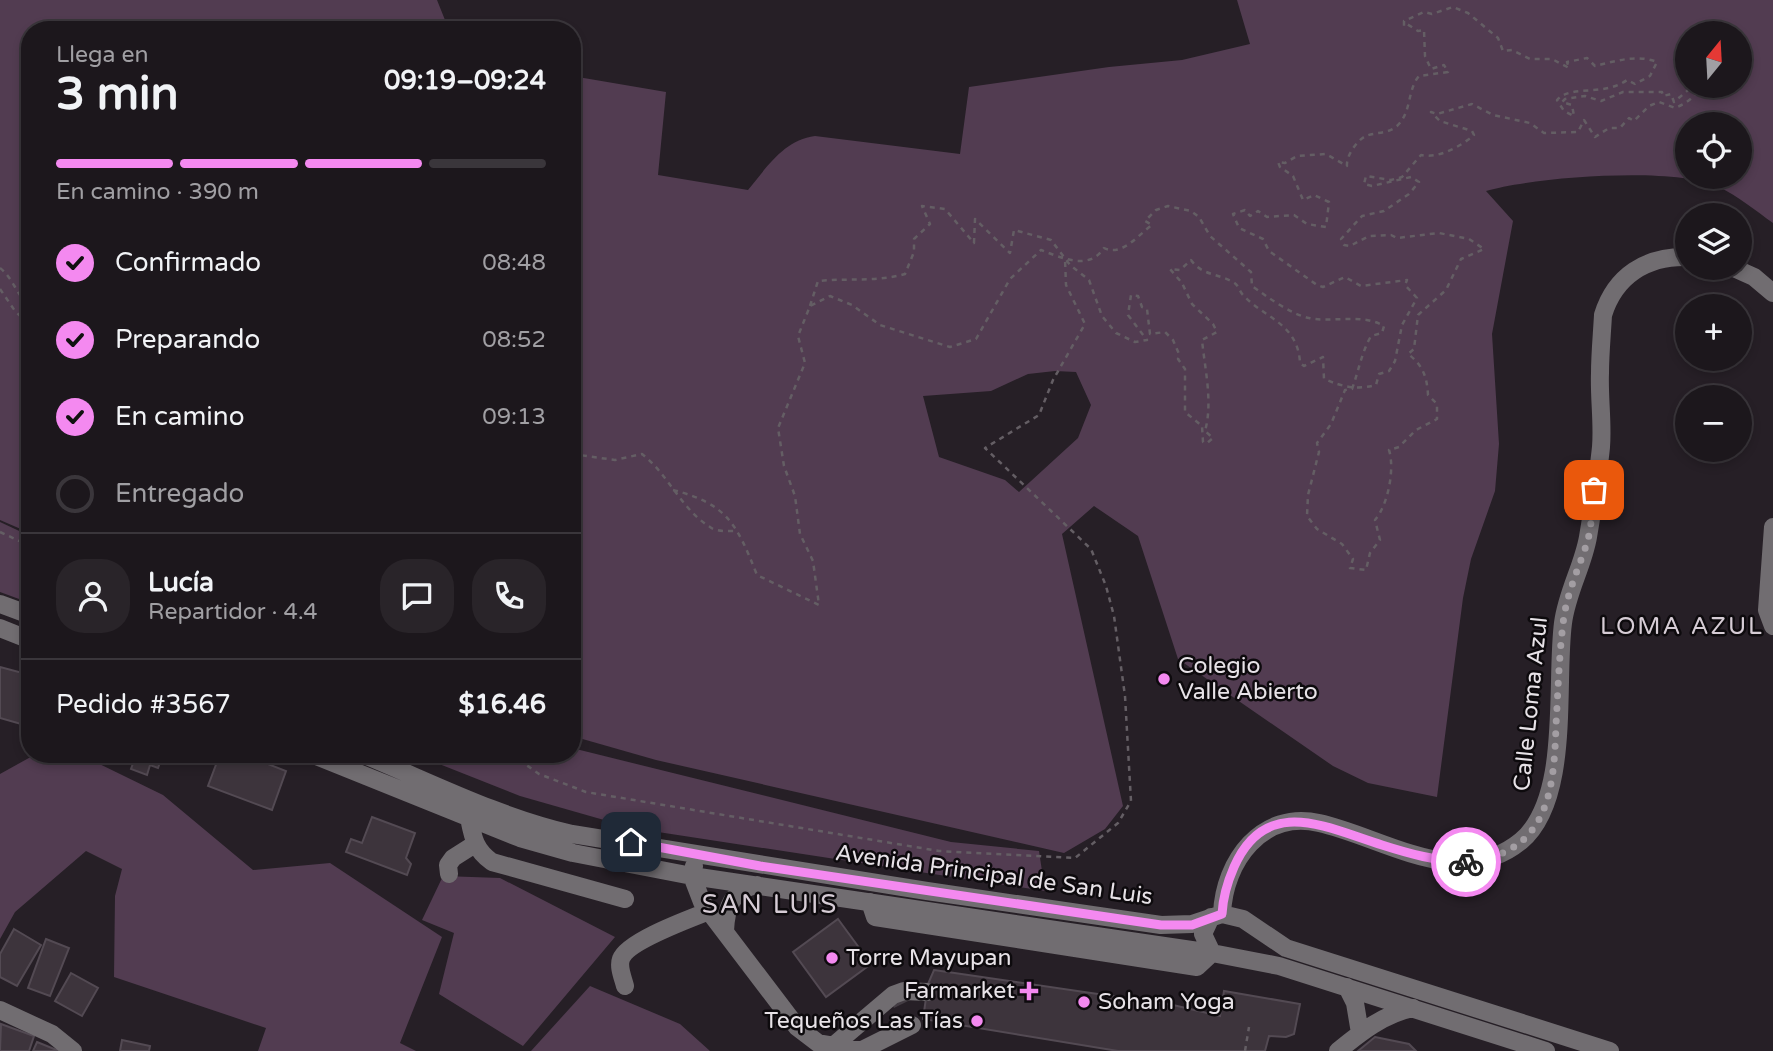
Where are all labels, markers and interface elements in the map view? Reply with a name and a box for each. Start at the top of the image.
north arrow [1675,21,1752,98]
map controls [1675,21,1752,462]
text: Llega en [56,41,148,69]
text: 09:19–09:24 [384,65,546,96]
text: 3 min [56,67,179,122]
button: locate [1675,112,1752,189]
text: En camino · 390 m [56,178,259,206]
button: layers [1675,203,1752,280]
icon: check [56,244,94,282]
text: Confirmado [115,247,261,278]
text: 08:48 [482,249,546,277]
button: + [1675,294,1752,371]
icon: check [56,321,94,359]
text: Preparando [115,324,260,355]
text: 08:52 [482,326,546,354]
button: − [1675,385,1752,462]
icon: check [56,398,94,436]
text: En camino [115,401,244,432]
text: 09:13 [482,403,546,431]
pin [1564,460,1624,520]
icon: bag [1575,471,1613,509]
text: Entregado [115,478,244,509]
button: person [56,559,130,633]
button: chat [380,559,454,633]
button: phone [472,559,546,633]
text: Lucía [148,567,214,598]
text: Repartidor · 4.4 [148,598,318,626]
district label: LOMA AZUL [1600,612,1764,641]
street label: Calle Loma Azul [1508,616,1554,792]
place label: Colegio Valle Abierto [1178,652,1318,706]
marker: Colegio Valle Abierto [1156,671,1172,687]
text: Pedido #3567 [56,689,231,720]
text: $16.46 [458,689,546,720]
pin [601,812,661,872]
icon: home [612,823,650,861]
courier [1431,827,1501,897]
street label: Avenida Principal de San Luis [834,839,1154,911]
icon: bike [1447,843,1485,881]
district label: SAN LUIS [702,889,838,920]
place label: Torre Mayupan [846,944,1012,972]
marker: Torre Mayupan [824,950,840,966]
place label: Farmarket [904,977,1015,1005]
marker: Farmarket [1021,983,1037,999]
place label: Soham Yoga [1098,988,1235,1016]
marker: Soham Yoga [1076,994,1092,1010]
place label: Tequeños Las Tías [764,1007,963,1035]
marker: Tequeños Las Tías [969,1013,985,1029]

